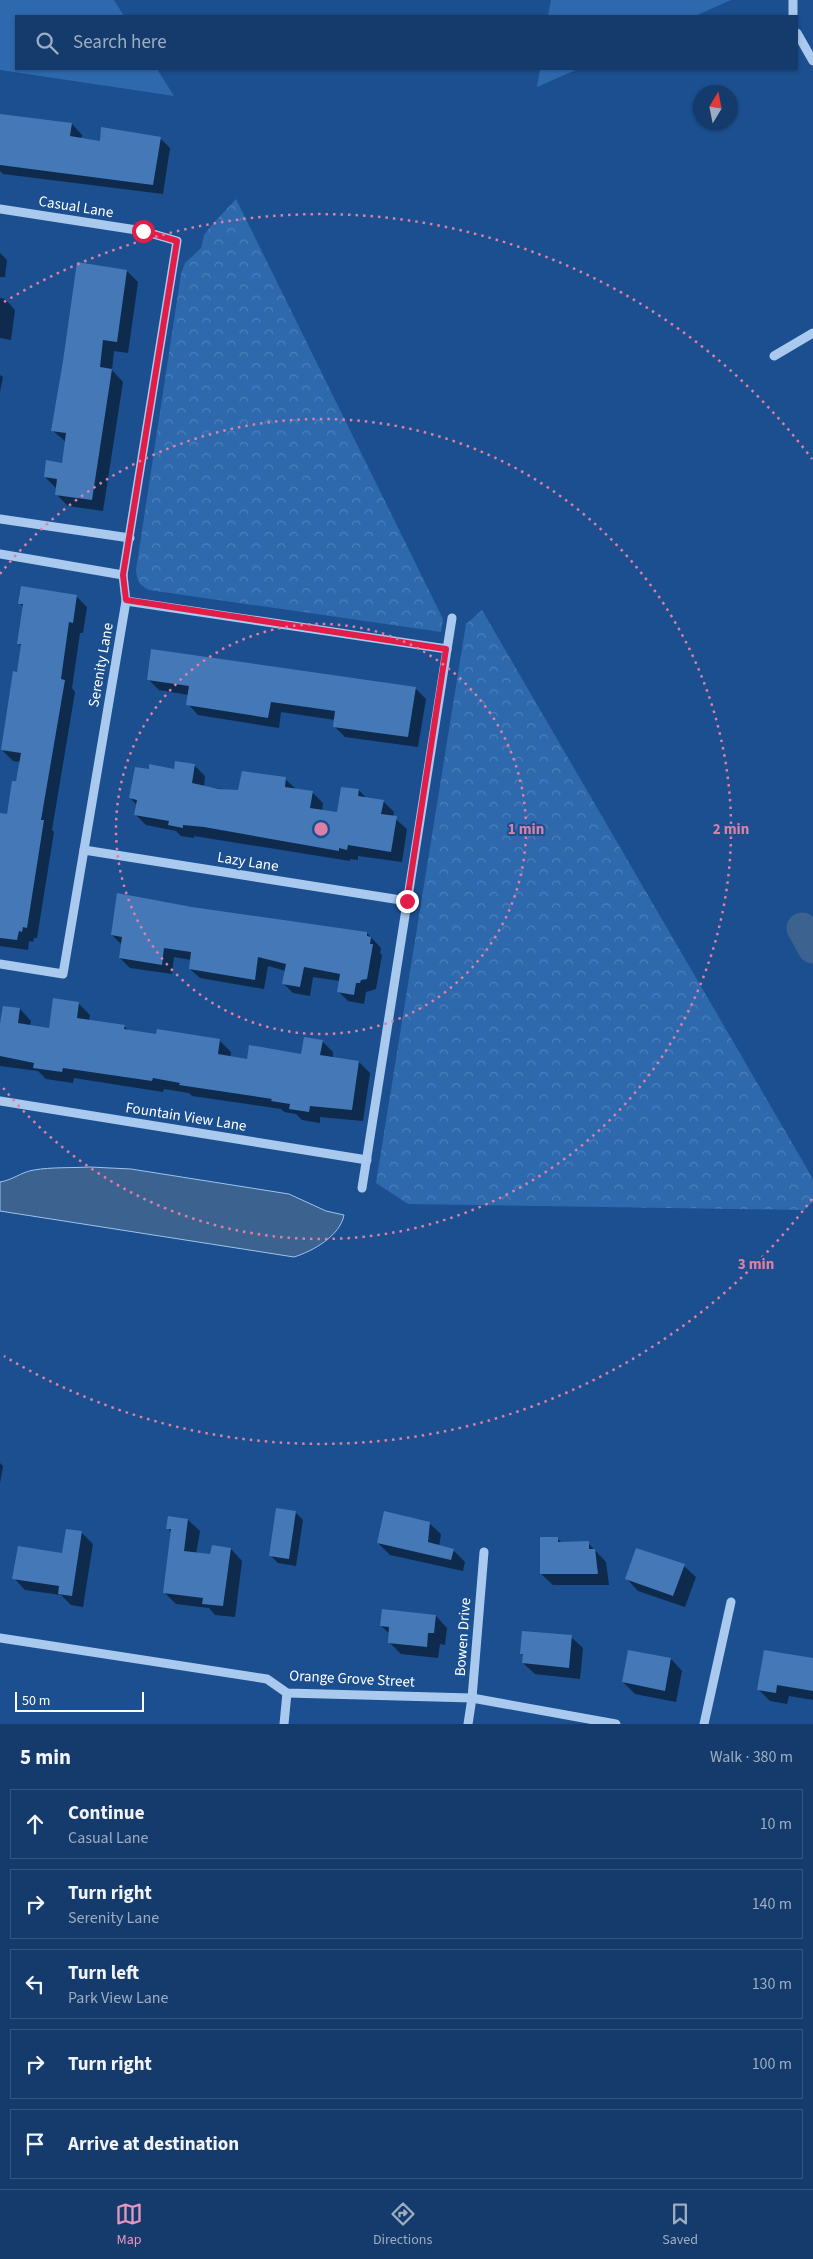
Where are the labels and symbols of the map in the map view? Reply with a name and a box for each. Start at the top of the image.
north arrow [693,85,738,130]
street label: Casual Lane [37,191,115,223]
route start [132,220,155,243]
street label: Serenity Lane [83,621,119,709]
text: 1 min [508,819,544,840]
text: 2 min [713,819,749,840]
centre of rings [312,820,330,838]
street label: Lazy Lane [216,847,280,877]
route end [396,890,419,913]
street label: Fountain View Lane [124,1097,248,1137]
text: 3 min [738,1254,774,1275]
street label: Bowen Drive [450,1597,476,1677]
street label: Orange Grove Street [289,1665,415,1693]
scale bar [15,1689,144,1712]

